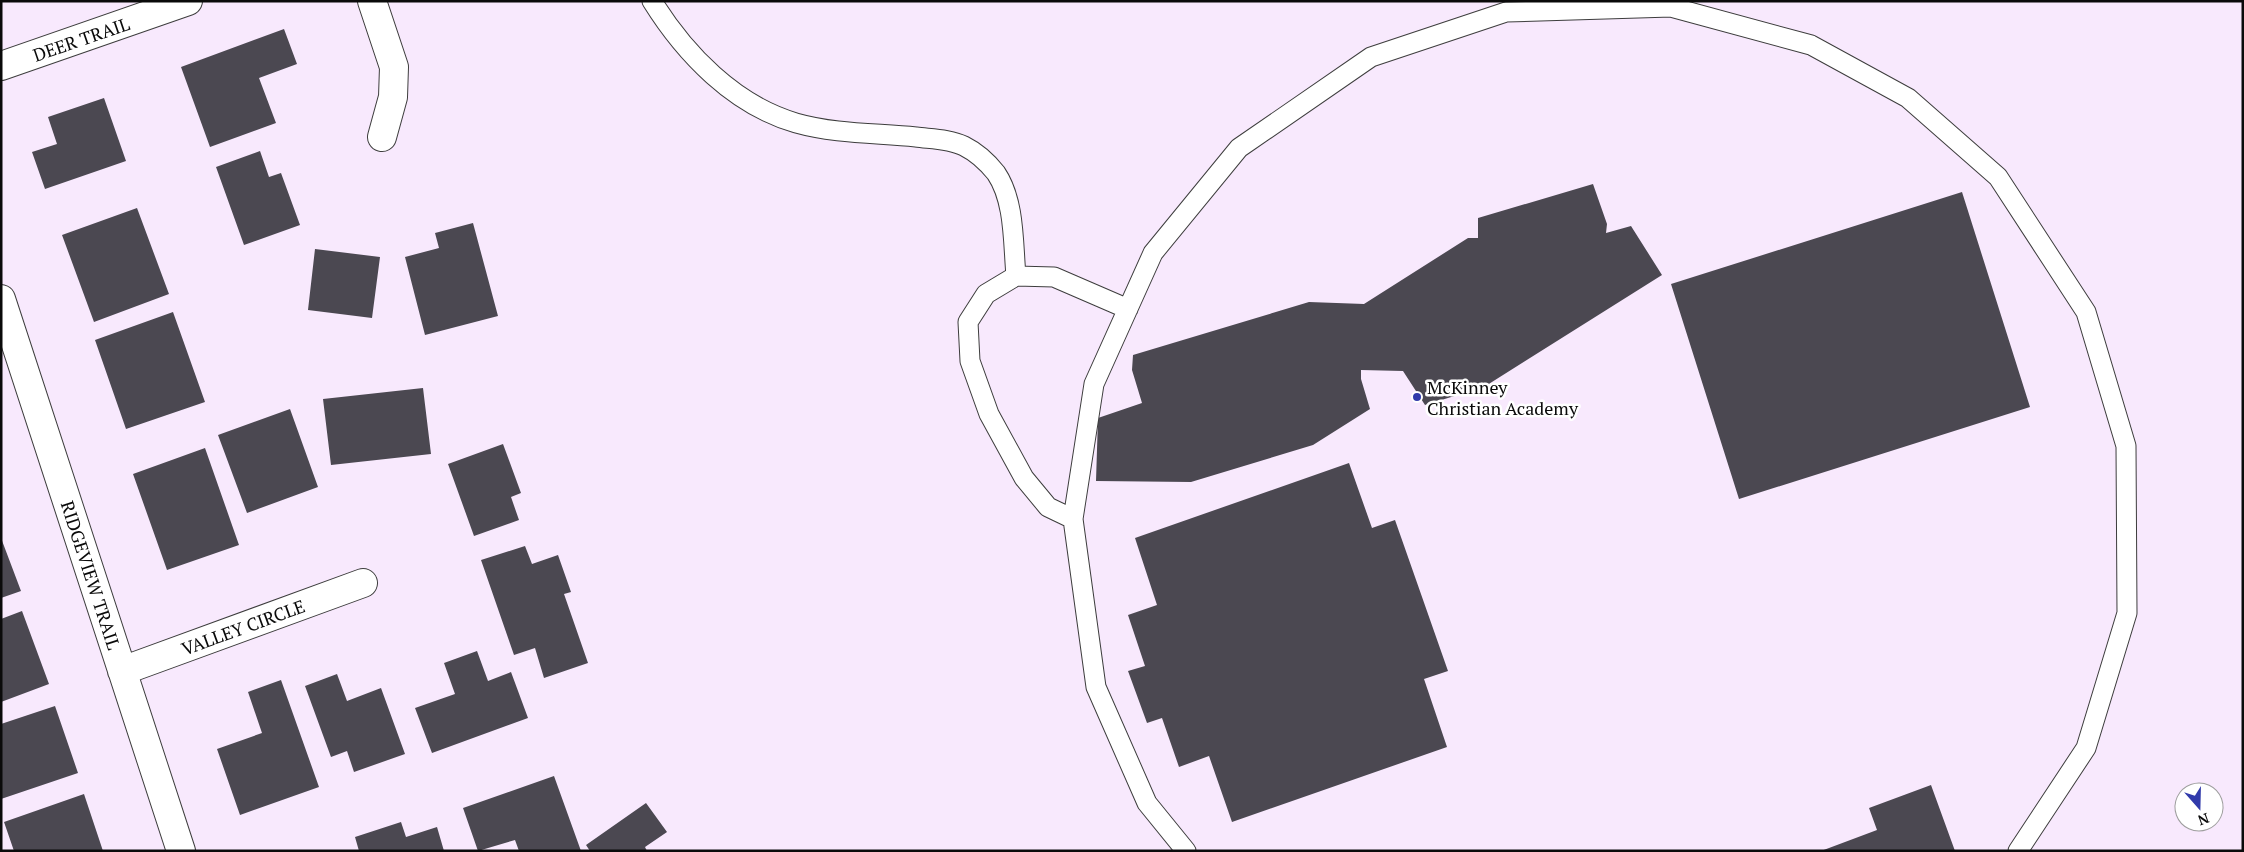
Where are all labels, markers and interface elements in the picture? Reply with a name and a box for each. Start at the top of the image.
street label: DEER TRAIL [30,11,133,67]
place label: McKinney Christian Academy [1427,375,1579,420]
marker: McKinney Christian Academy [1411,391,1423,403]
street label: RIDGEVIEW TRAIL [56,498,126,652]
street label: VALLEY CIRCLE [178,594,308,660]
north arrow [2174,782,2224,832]
text: N [2195,809,2212,831]

